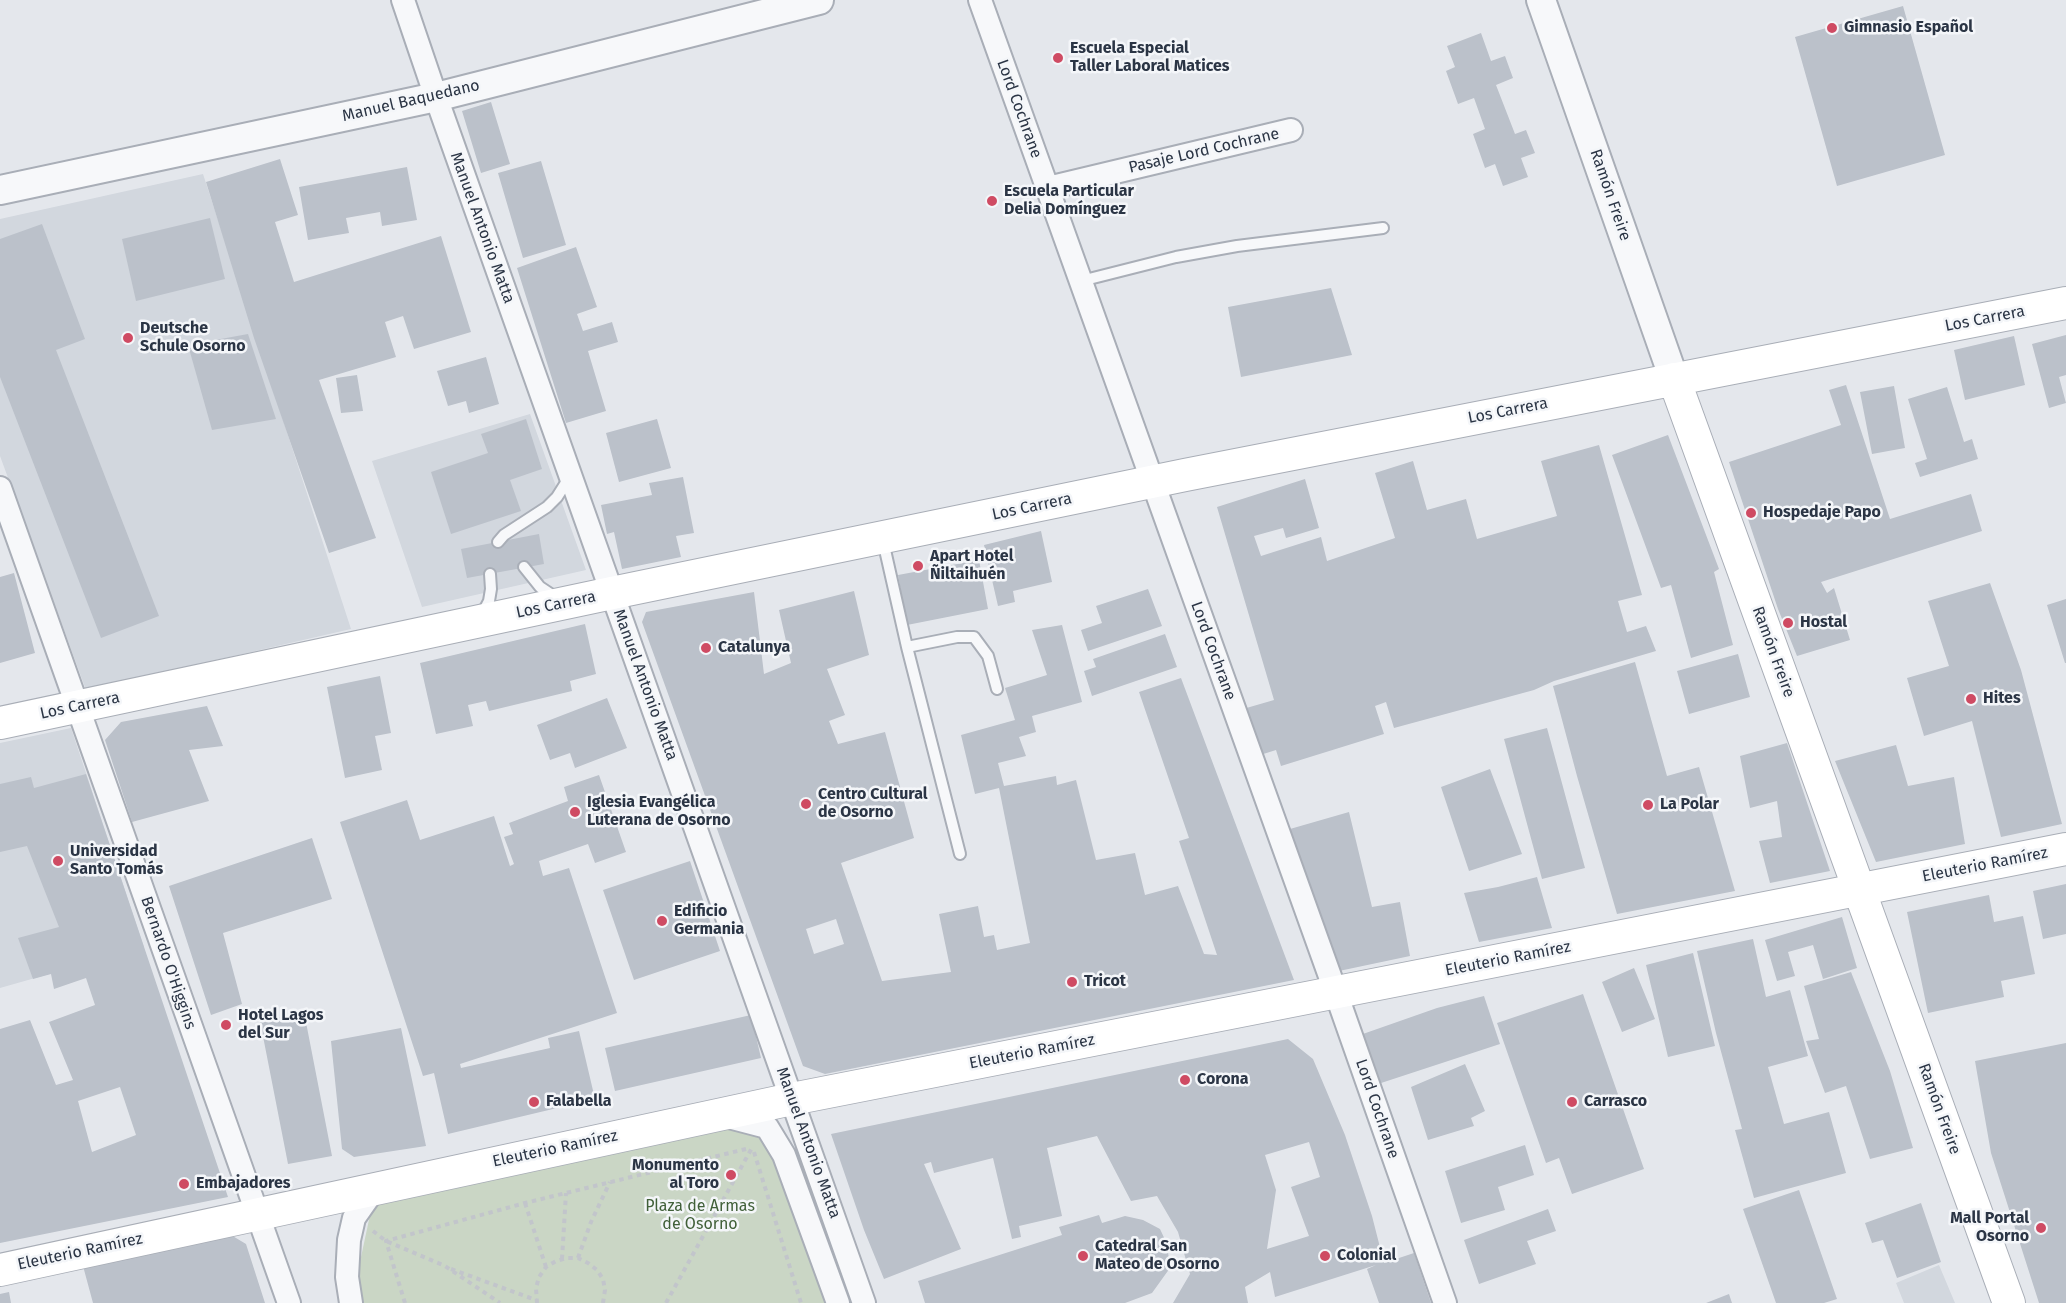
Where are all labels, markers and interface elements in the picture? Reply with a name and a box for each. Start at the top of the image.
place label: Gimnasio Español [1844,18,1973,38]
marker: Gimnasio Español [1825,21,1839,35]
place label: Escuela Especial Taller Laboral Matices [1070,39,1230,77]
marker: Escuela Especial Taller Laboral Matices [1051,51,1065,65]
street label: Lord Cochrane [992,57,1046,161]
street label: Manuel Baquedano [340,76,482,126]
street label: Pasaje Lord Cochrane [1127,124,1281,178]
street label: Ramón Freire [1585,147,1635,243]
street label: Manuel Antonio Matta [446,150,518,306]
place label: Escuela Particular Delia Domínguez [1004,182,1134,220]
marker: Escuela Particular Delia Domínguez [985,194,999,208]
street label: Los Carrera [1943,302,2027,336]
place label: Deutsche Schule Osorno [140,319,246,357]
marker: Deutsche Schule Osorno [121,331,135,345]
street label: Los Carrera [1466,394,1550,428]
street label: Los Carrera [990,489,1074,525]
place label: Hospedaje Papo [1763,503,1881,523]
marker: Hospedaje Papo [1744,506,1758,520]
place label: Apart Hotel Ñiltaihuén [930,547,1013,585]
marker: Apart Hotel Ñiltaihuén [911,559,925,573]
street label: Los Carrera [514,587,598,623]
street label: Lord Cochrane [1186,599,1240,703]
street label: Ramón Freire [1748,604,1798,700]
street label: Manuel Antonio Matta [609,607,681,763]
place label: Hostal [1800,613,1847,633]
marker: Hostal [1781,616,1795,630]
place label: Catalunya [718,638,790,658]
marker: Catalunya [699,641,713,655]
street label: Los Carrera [38,688,122,724]
place label: Hites [1983,689,2021,709]
marker: Hites [1964,692,1978,706]
place label: Centro Cultural de Osorno [818,785,928,823]
place label: Iglesia Evangélica Luterana de Osorno [587,793,731,831]
place label: La Polar [1660,795,1719,815]
marker: Centro Cultural de Osorno [799,797,813,811]
marker: La Polar [1641,798,1655,812]
marker: Iglesia Evangélica Luterana de Osorno [568,805,582,819]
place label: Universidad Santo Tomás [70,842,163,880]
street label: Eleuterio Ramírez [1921,843,2049,887]
marker: Universidad Santo Tomás [51,854,65,868]
street label: Bernardo O'Higgins [136,894,200,1032]
place label: Edificio Germania [674,902,744,940]
marker: Edificio Germania [655,914,669,928]
street label: Eleuterio Ramírez [1444,937,1572,981]
place label: Tricot [1084,972,1126,992]
marker: Tricot [1065,975,1079,989]
place label: Hotel Lagos del Sur [238,1006,323,1044]
marker: Hotel Lagos del Sur [219,1018,233,1032]
street label: Eleuterio Ramírez [968,1030,1096,1074]
street label: Lord Cochrane [1351,1057,1403,1161]
street label: Ramón Freire [1914,1061,1964,1157]
street label: Manuel Antonio Matta [772,1065,844,1221]
place label: Corona [1197,1070,1249,1090]
marker: Corona [1178,1073,1192,1087]
place label: Falabella [546,1092,611,1112]
place label: Carrasco [1584,1092,1647,1112]
marker: Falabella [527,1095,541,1109]
marker: Carrasco [1565,1095,1579,1109]
street label: Eleuterio Ramírez [491,1126,619,1172]
place label: Monumento al Toro [632,1156,719,1194]
marker: Monumento al Toro [724,1168,738,1182]
place label: Embajadores [196,1174,290,1194]
marker: Embajadores [177,1177,191,1191]
park label: Plaza de Armas de Osorno [645,1197,755,1235]
place label: Mall Portal Osorno [1950,1209,2029,1247]
marker: Mall Portal Osorno [2034,1221,2048,1235]
street label: Eleuterio Ramírez [16,1229,144,1275]
place label: Catedral San Mateo de Osorno [1095,1237,1220,1275]
place label: Colonial [1337,1246,1396,1266]
marker: Catedral San Mateo de Osorno [1076,1249,1090,1263]
marker: Colonial [1318,1249,1332,1263]

